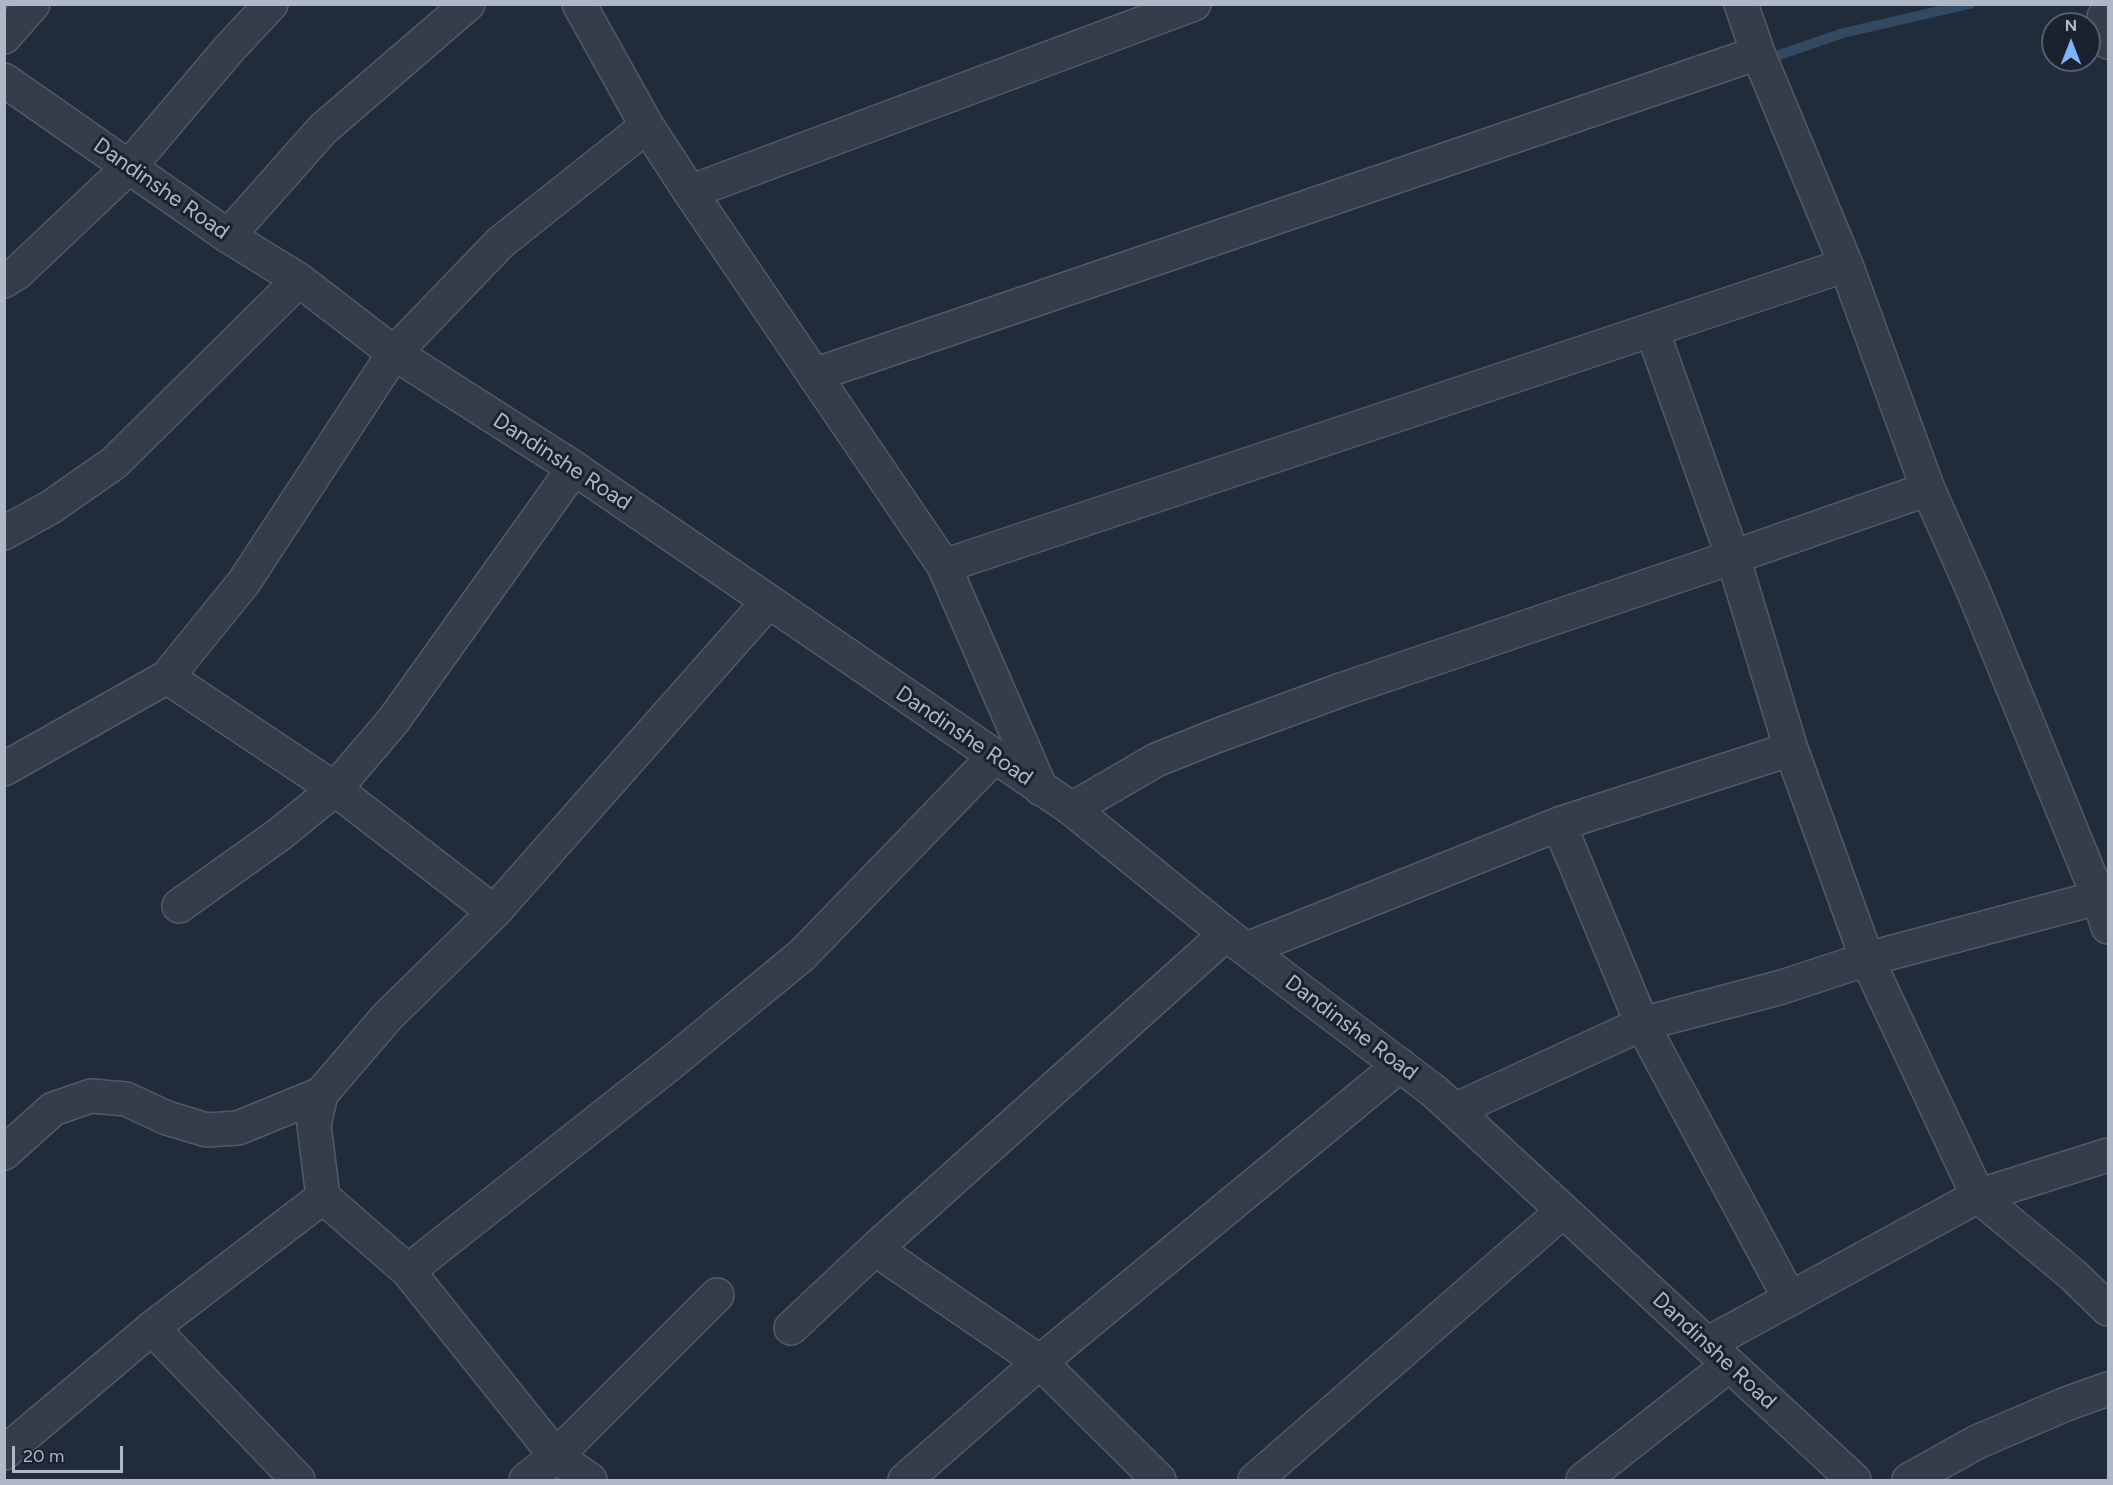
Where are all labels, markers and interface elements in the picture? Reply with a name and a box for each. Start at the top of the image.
north arrow [2041,12,2101,72]
text: N [2065,16,2077,35]
street label: Dandinshe Road [88,132,234,246]
street label: Dandinshe Road [488,407,636,517]
street label: Dandinshe Road [890,680,1038,792]
street label: Dandinshe Road [1279,969,1423,1087]
street label: Dandinshe Road [1647,1287,1781,1415]
scale bar [15,1434,126,1472]
text: 20 m [23,1445,64,1467]

